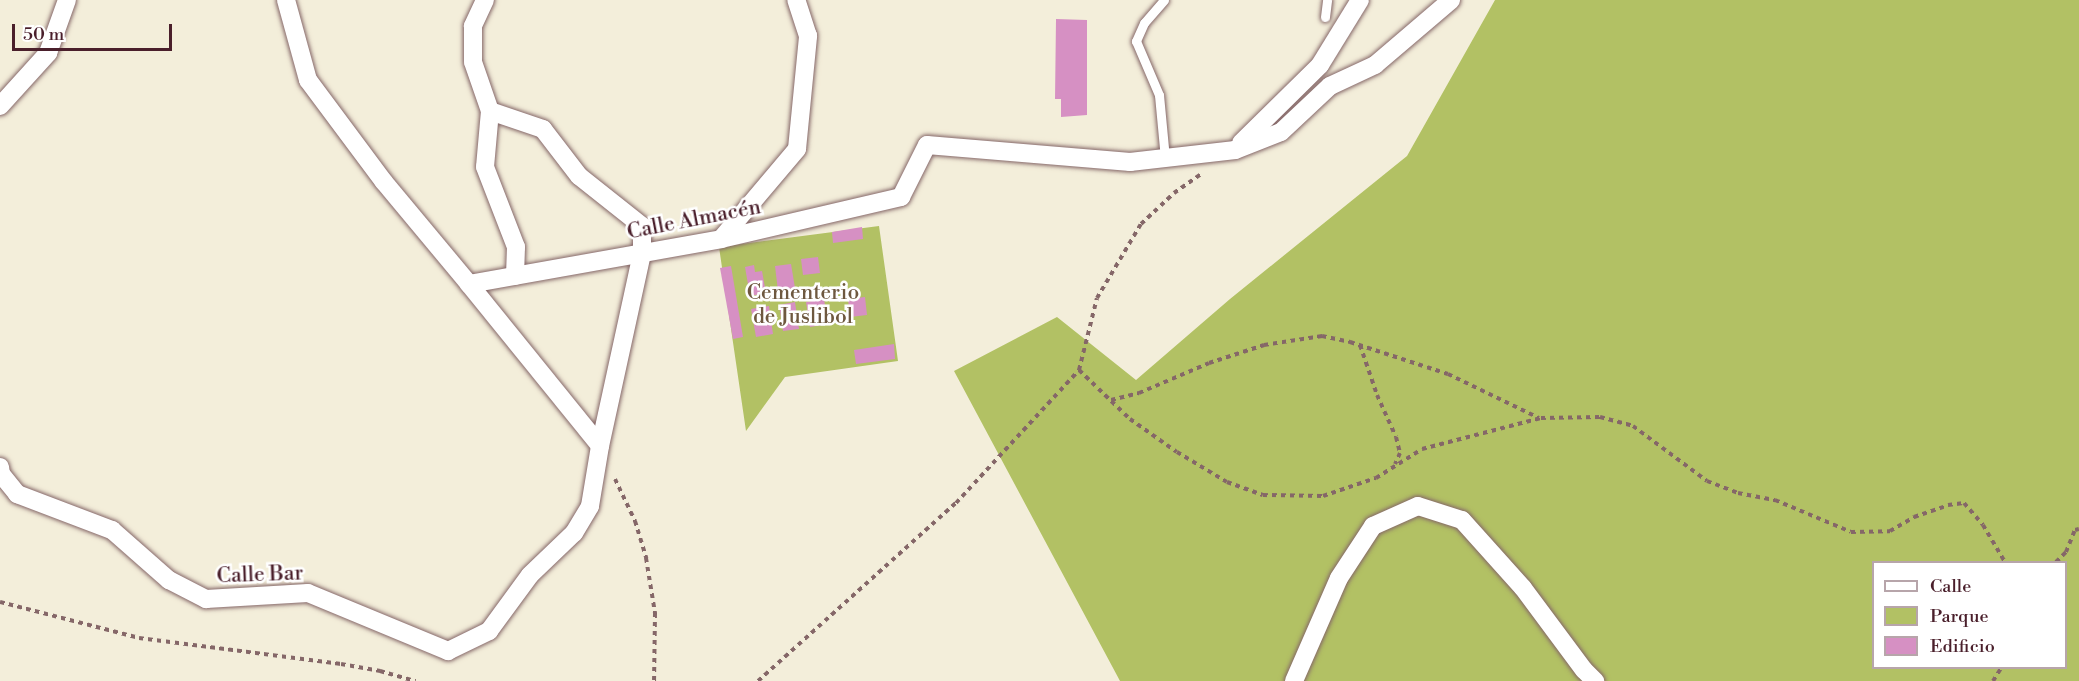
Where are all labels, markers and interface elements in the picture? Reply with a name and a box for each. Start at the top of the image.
scale bar [15,12,176,50]
text: 50 m [23,23,64,46]
street label: Calle Almacén [625,195,763,245]
park label: Cementerio de Juslibol [747,280,859,330]
street label: Calle Bar [216,561,304,589]
legend [1872,561,2067,669]
text: Calle [1930,575,1971,598]
text: Parque [1930,605,1989,628]
text: Edificio [1930,635,1995,658]

